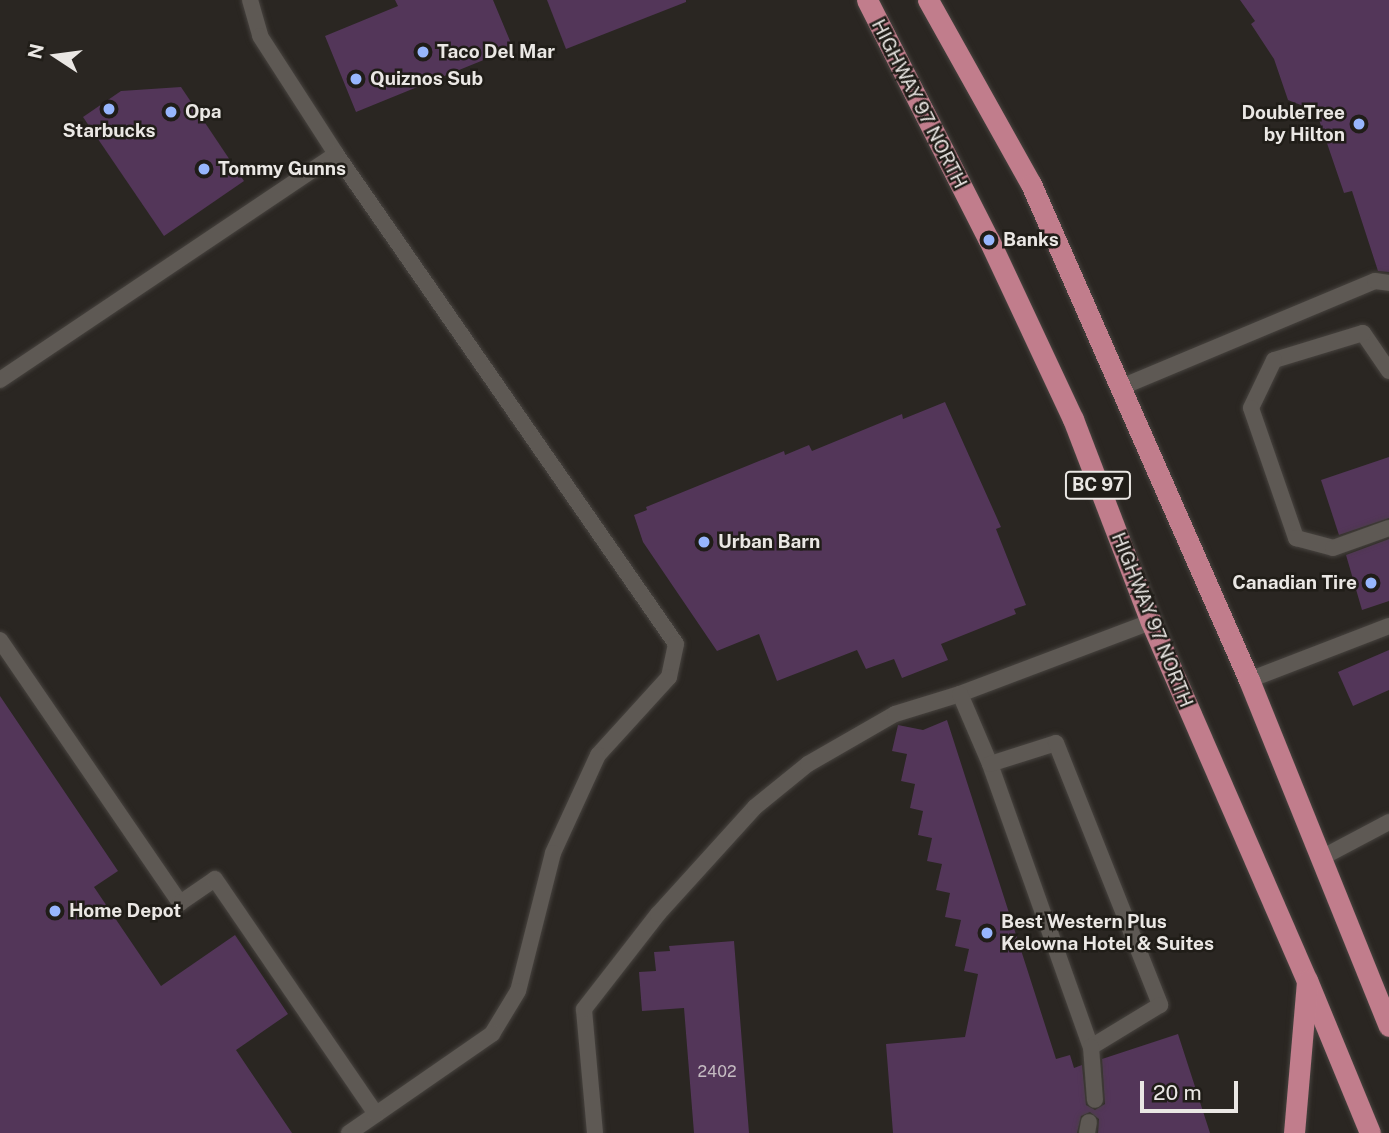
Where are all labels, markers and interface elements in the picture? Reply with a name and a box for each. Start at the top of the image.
street label: HIGHWAY 97 NORTH [866,16,972,192]
north arrow [21,21,91,91]
place label: Taco Del Mar [437,41,555,63]
text: N [23,42,48,61]
marker: Taco Del Mar [415,44,431,60]
place label: Quiznos Sub [370,68,483,90]
marker: Quiznos Sub [348,71,364,87]
marker: Starbucks [101,101,117,117]
place label: Opa [185,101,221,123]
place label: DoubleTree by Hilton [1241,102,1345,146]
marker: Opa [163,104,179,120]
marker: DoubleTree by Hilton [1351,116,1367,132]
place label: Starbucks [62,120,156,142]
place label: Tommy Gunns [218,158,346,180]
marker: Tommy Gunns [196,161,212,177]
place label: Banks [1003,229,1059,251]
marker: Banks [981,232,997,248]
road number: BC 97 [1065,471,1131,500]
street label: HIGHWAY 97 NORTH [1106,529,1198,711]
place label: Urban Barn [718,531,820,553]
marker: Urban Barn [696,534,712,550]
place label: Canadian Tire [1232,572,1357,594]
marker: Canadian Tire [1363,575,1379,591]
place label: Home Depot [69,900,181,922]
marker: Home Depot [47,903,63,919]
place label: Best Western Plus Kelowna Hotel & Suites [1001,911,1214,955]
marker: Best Western Plus Kelowna Hotel & Suites [979,925,995,941]
house number: 2402 [698,1062,736,1082]
scale bar [1144,1066,1242,1110]
text: 20 m [1153,1080,1202,1105]

